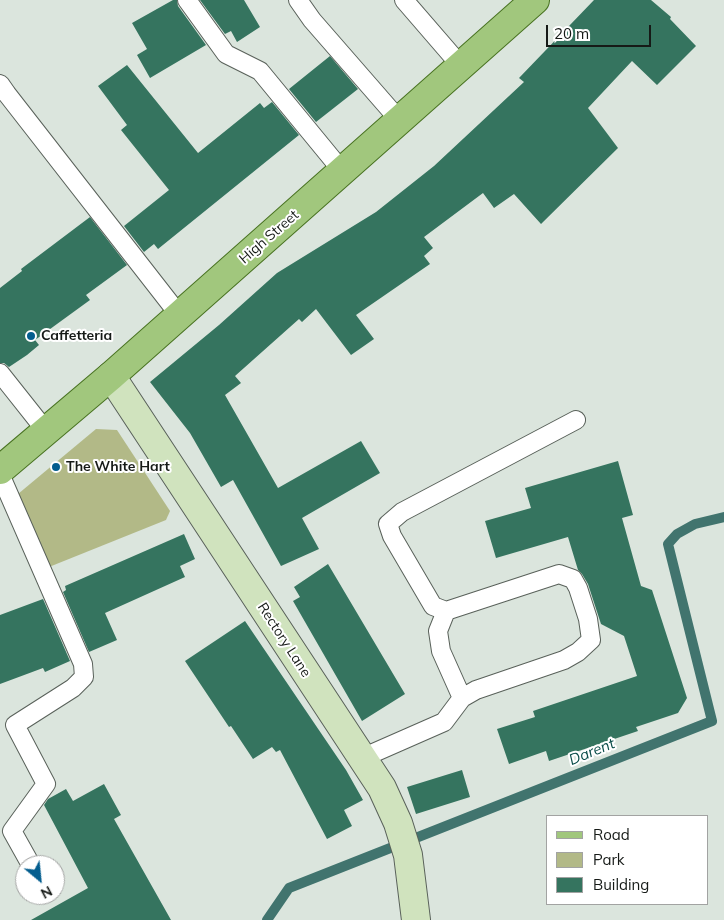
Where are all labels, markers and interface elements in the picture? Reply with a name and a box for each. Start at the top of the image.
scale bar [549,15,654,47]
text: 20 m [554,24,589,43]
street label: High Street [236,207,302,267]
place label: Caffetteria [41,328,112,344]
marker: Caffetteria [25,330,37,342]
place label: The White Hart [66,459,170,475]
marker: The White Hart [50,461,62,473]
street label: Rectory Lane [254,600,314,680]
water label: Darent [566,735,618,769]
legend [546,815,709,905]
text: Road [593,825,630,844]
text: Park [593,850,625,869]
north arrow [15,855,65,905]
text: Building [593,875,649,894]
text: N [38,882,55,903]

